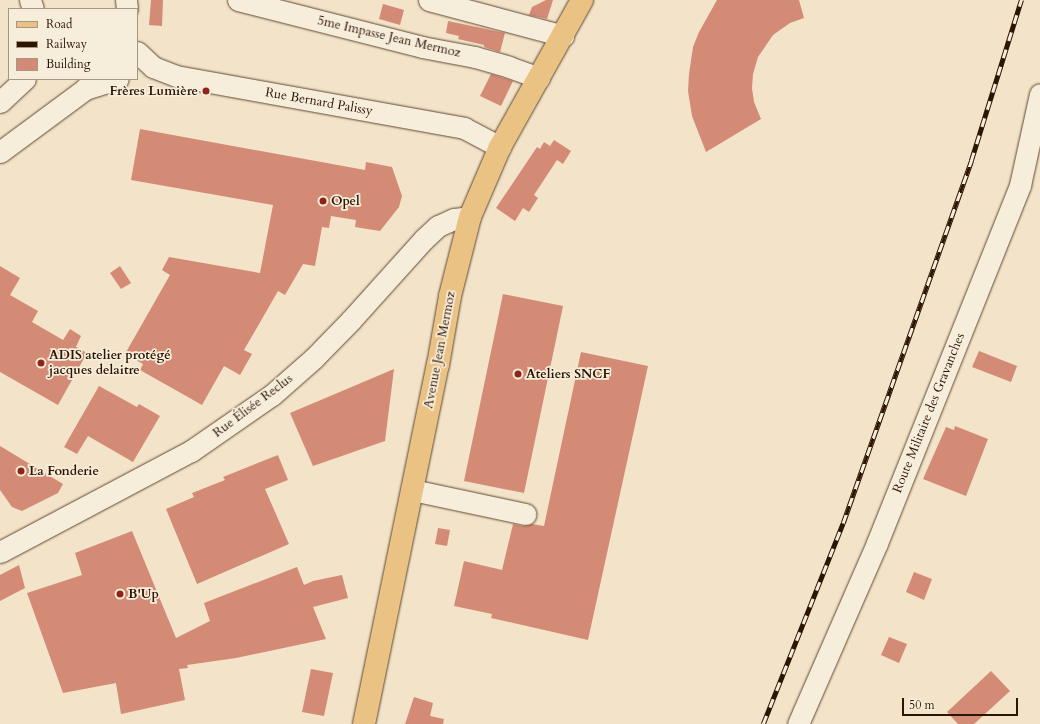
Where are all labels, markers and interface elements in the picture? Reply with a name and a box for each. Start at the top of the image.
legend [8,8,138,80]
street label: 5me Impasse Jean Mermoz [316,13,462,61]
text: Road [46,16,72,32]
text: Railway [46,36,87,52]
text: Building [46,56,90,72]
place label: Frères Lumière [110,83,198,99]
street label: Rue Bernard Palissy [264,85,374,119]
marker: Frères Lumière [201,86,211,96]
place label: Opel [331,193,360,209]
marker: Opel [318,196,328,206]
street label: Avenue Jean Mermoz [421,290,459,410]
street label: Route Militaire des Gravanches [890,331,968,495]
place label: ADIS atelier protégé jacques delaitre [49,348,171,379]
marker: ADIS atelier protégé jacques delaitre [36,358,46,368]
place label: Ateliers SNCF [526,366,610,382]
marker: Ateliers SNCF [513,369,523,379]
street label: Rue Élisée Reclus [210,371,296,441]
place label: La Fonderie [29,463,99,479]
marker: La Fonderie [16,466,26,476]
place label: B'Up [128,586,159,602]
marker: B'Up [115,589,125,599]
scale bar [904,690,1020,716]
text: 50 m [909,697,935,713]

